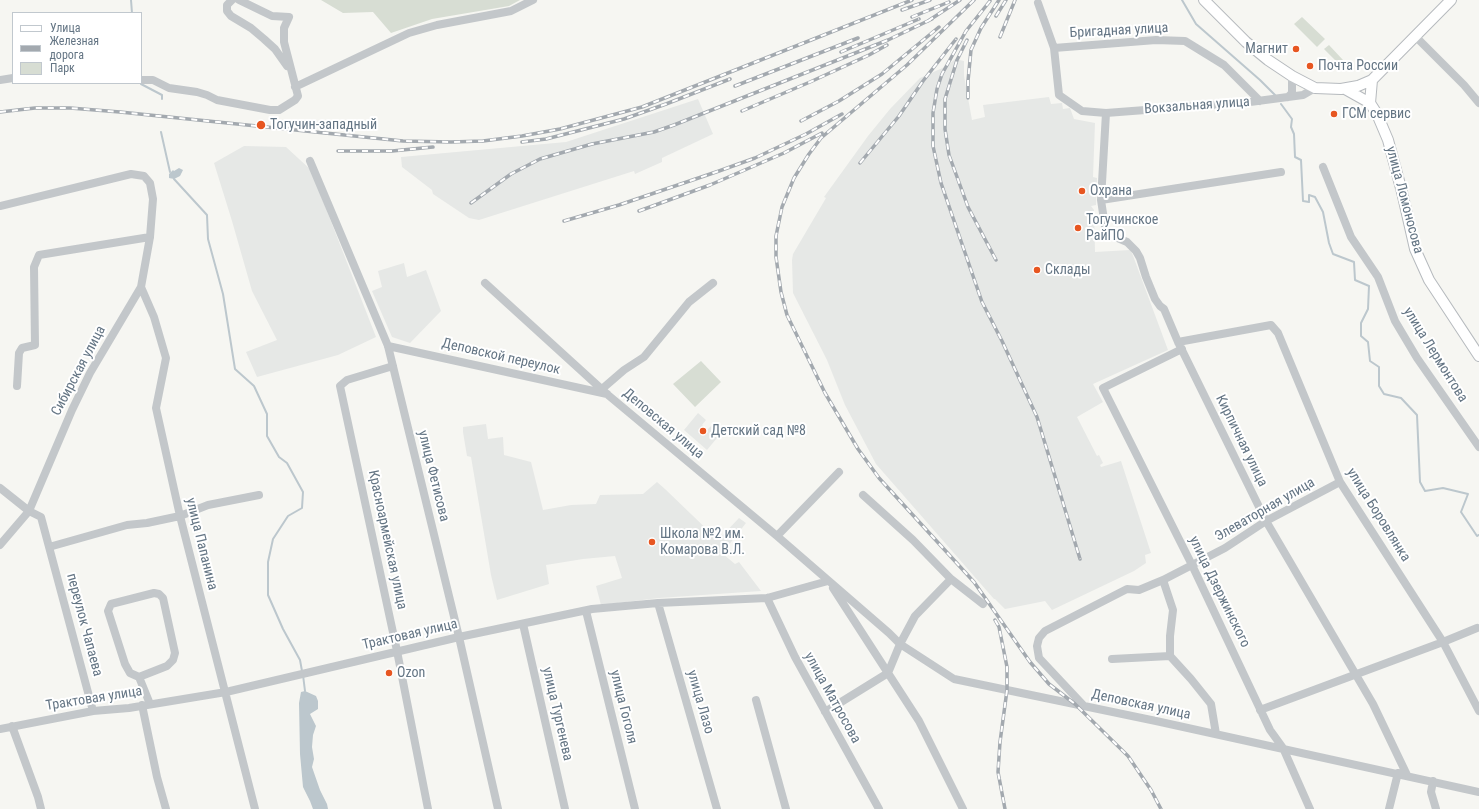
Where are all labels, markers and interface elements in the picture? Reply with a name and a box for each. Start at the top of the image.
legend [12,12,142,84]
street label: Бригадная улица [1069,20,1169,42]
text: Улица [50,21,80,35]
text: Железная дорога [49,34,99,62]
place label: Магнит [1245,41,1288,57]
marker: Магнит [1291,44,1301,54]
place label: Почта России [1318,58,1398,74]
text: Парк [50,61,75,75]
marker: Почта России [1305,61,1315,71]
street label: Вокзальная улица [1144,94,1250,118]
place label: ГСМ сервис [1342,106,1411,122]
marker: ГСМ сервис [1329,109,1339,119]
place label: Тогучин-западный [270,117,377,133]
marker: Тогучин-западный [255,119,267,131]
street label: улица Ломоносова [1382,145,1426,255]
place label: Охрана [1090,183,1132,199]
marker: Охрана [1077,186,1087,196]
place label: Тогучинское РайПО [1086,212,1158,244]
marker: Тогучинское РайПО [1073,223,1083,233]
place label: Склады [1045,262,1091,278]
marker: Склады [1032,265,1042,275]
street label: улица Лермонтова [1399,304,1471,406]
street label: Сибирская улица [48,323,110,419]
street label: Деповской переулок [440,335,562,379]
street label: Деповская улица [619,385,707,463]
street label: Кирпичная улица [1211,392,1271,490]
place label: Детский сад №8 [711,423,806,439]
marker: Детский сад №8 [698,426,708,436]
street label: улица Фетисова [414,429,452,523]
street label: улица Боровлянка [1342,465,1414,565]
street label: Красноармейская улица [364,469,410,611]
street label: Элеваторная улица [1212,475,1318,545]
street label: улица Папанина [181,496,221,592]
place label: Школа №2 им. Комарова В.Л. [660,526,745,558]
street label: улица Дзержинского [1185,534,1253,650]
marker: Школа №2 им. Комарова В.Л. [647,537,657,547]
street label: переулок Чапаева [62,572,106,678]
street label: Трактовая улица [361,616,459,654]
street label: улица Матросова [800,650,864,746]
place label: Ozon [397,665,425,681]
street label: улица Тургенева [538,665,576,763]
marker: Ozon [384,668,394,678]
street label: улица Гоголя [606,668,640,746]
street label: улица Лазо [683,668,717,736]
street label: Трактовая улица [45,683,143,715]
street label: Деповская улица [1090,686,1192,724]

